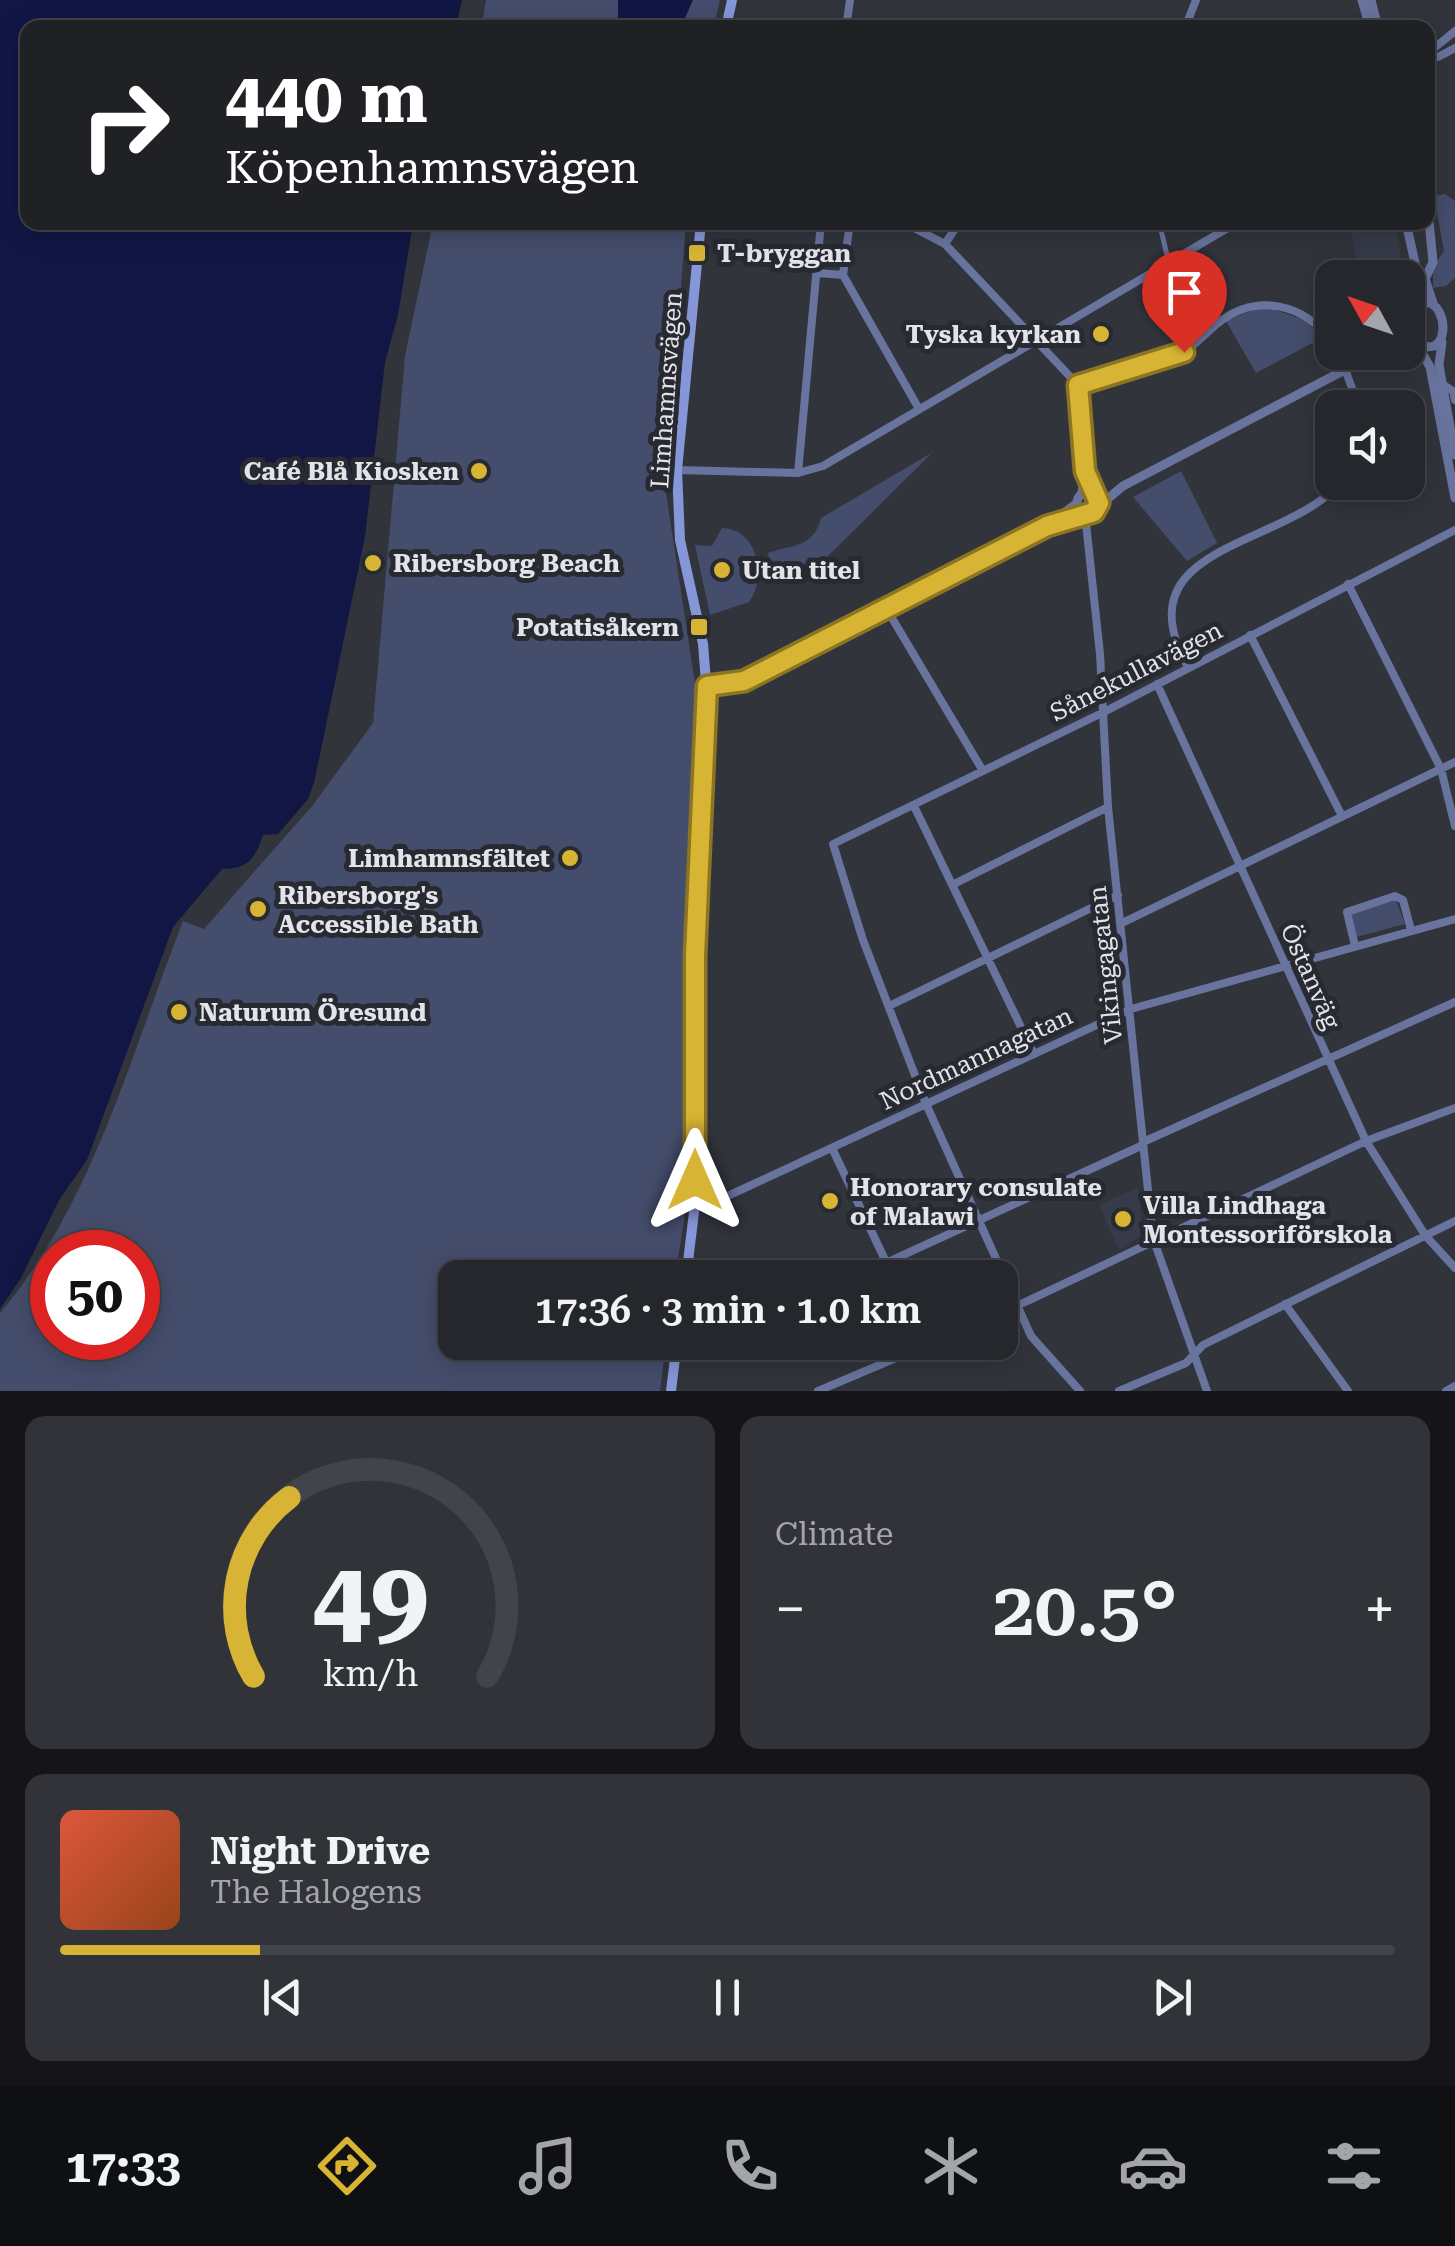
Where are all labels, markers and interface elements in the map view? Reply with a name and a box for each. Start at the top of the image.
text: 440 m [225,57,428,139]
icon: right [60,60,190,190]
text: Köpenhamnsvägen [225,141,639,194]
place label: T-bryggan [717,239,851,268]
marker: T-bryggan [686,242,708,264]
pin [1142,250,1227,353]
north arrow [1315,260,1425,370]
map controls [1315,260,1425,500]
icon: arrive [1157,265,1212,320]
street label: Limhamnsvägen [645,291,688,489]
place label: Tyska kyrkan [905,320,1081,349]
marker: Tyska kyrkan [1090,323,1112,345]
button: sound [1315,390,1425,500]
place label: Café Blå Kiosken [244,457,459,486]
marker: Café Blå Kiosken [468,460,490,482]
place label: Ribersborg Beach [393,549,620,578]
marker: Ribersborg Beach [362,552,384,574]
place label: Utan titel [742,556,860,585]
marker: Utan titel [711,559,733,581]
place label: Potatisåkern [516,613,679,642]
marker: Potatisåkern [688,616,710,638]
street label: Sånekullavägen [1045,616,1227,727]
place label: Limhamnsfältet [348,844,550,873]
marker: Limhamnsfältet [559,847,581,869]
place label: Ribersborg's Accessible Bath [278,881,479,939]
street label: Vikingagatan [1083,884,1128,1045]
marker: Ribersborg's Accessible Bath [247,898,269,920]
street label: Östanväg [1275,919,1347,1034]
place label: Naturum Öresund [199,997,427,1027]
marker: Naturum Öresund [168,1001,190,1023]
street label: Nordmannagatan [875,1001,1077,1116]
position arrow [643,1128,747,1232]
place label: Honorary consulate of Malawi [850,1173,1102,1231]
marker: Honorary consulate of Malawi [819,1190,841,1212]
place label: Villa Lindhaga Montessoriförskola [1143,1191,1392,1249]
marker: Villa Lindhaga Montessoriförskola [1112,1208,1134,1230]
speed limit sign: 50 [30,1230,160,1360]
text: 17:36 · 3 min · 1.0 km [535,1288,921,1332]
text: Climate [775,1515,893,1553]
text: 49 [312,1538,428,1659]
text: 20.5° [992,1565,1178,1653]
text: − [775,1577,806,1641]
text: + [1364,1577,1395,1641]
text: km/h [322,1653,418,1695]
text: Night Drive [210,1829,430,1873]
text: The Halogens [210,1873,422,1911]
icon: previous [255,1970,310,2025]
icon: pause [700,1970,755,2025]
icon: next [1145,1970,1200,2025]
icon: directions [312,2131,382,2201]
icon: music [513,2131,583,2201]
icon: phone [715,2131,785,2201]
icon: climate [916,2131,986,2201]
icon: car [1118,2131,1188,2201]
icon: filters [1319,2131,1389,2201]
text: 17:33 [66,2140,181,2193]

